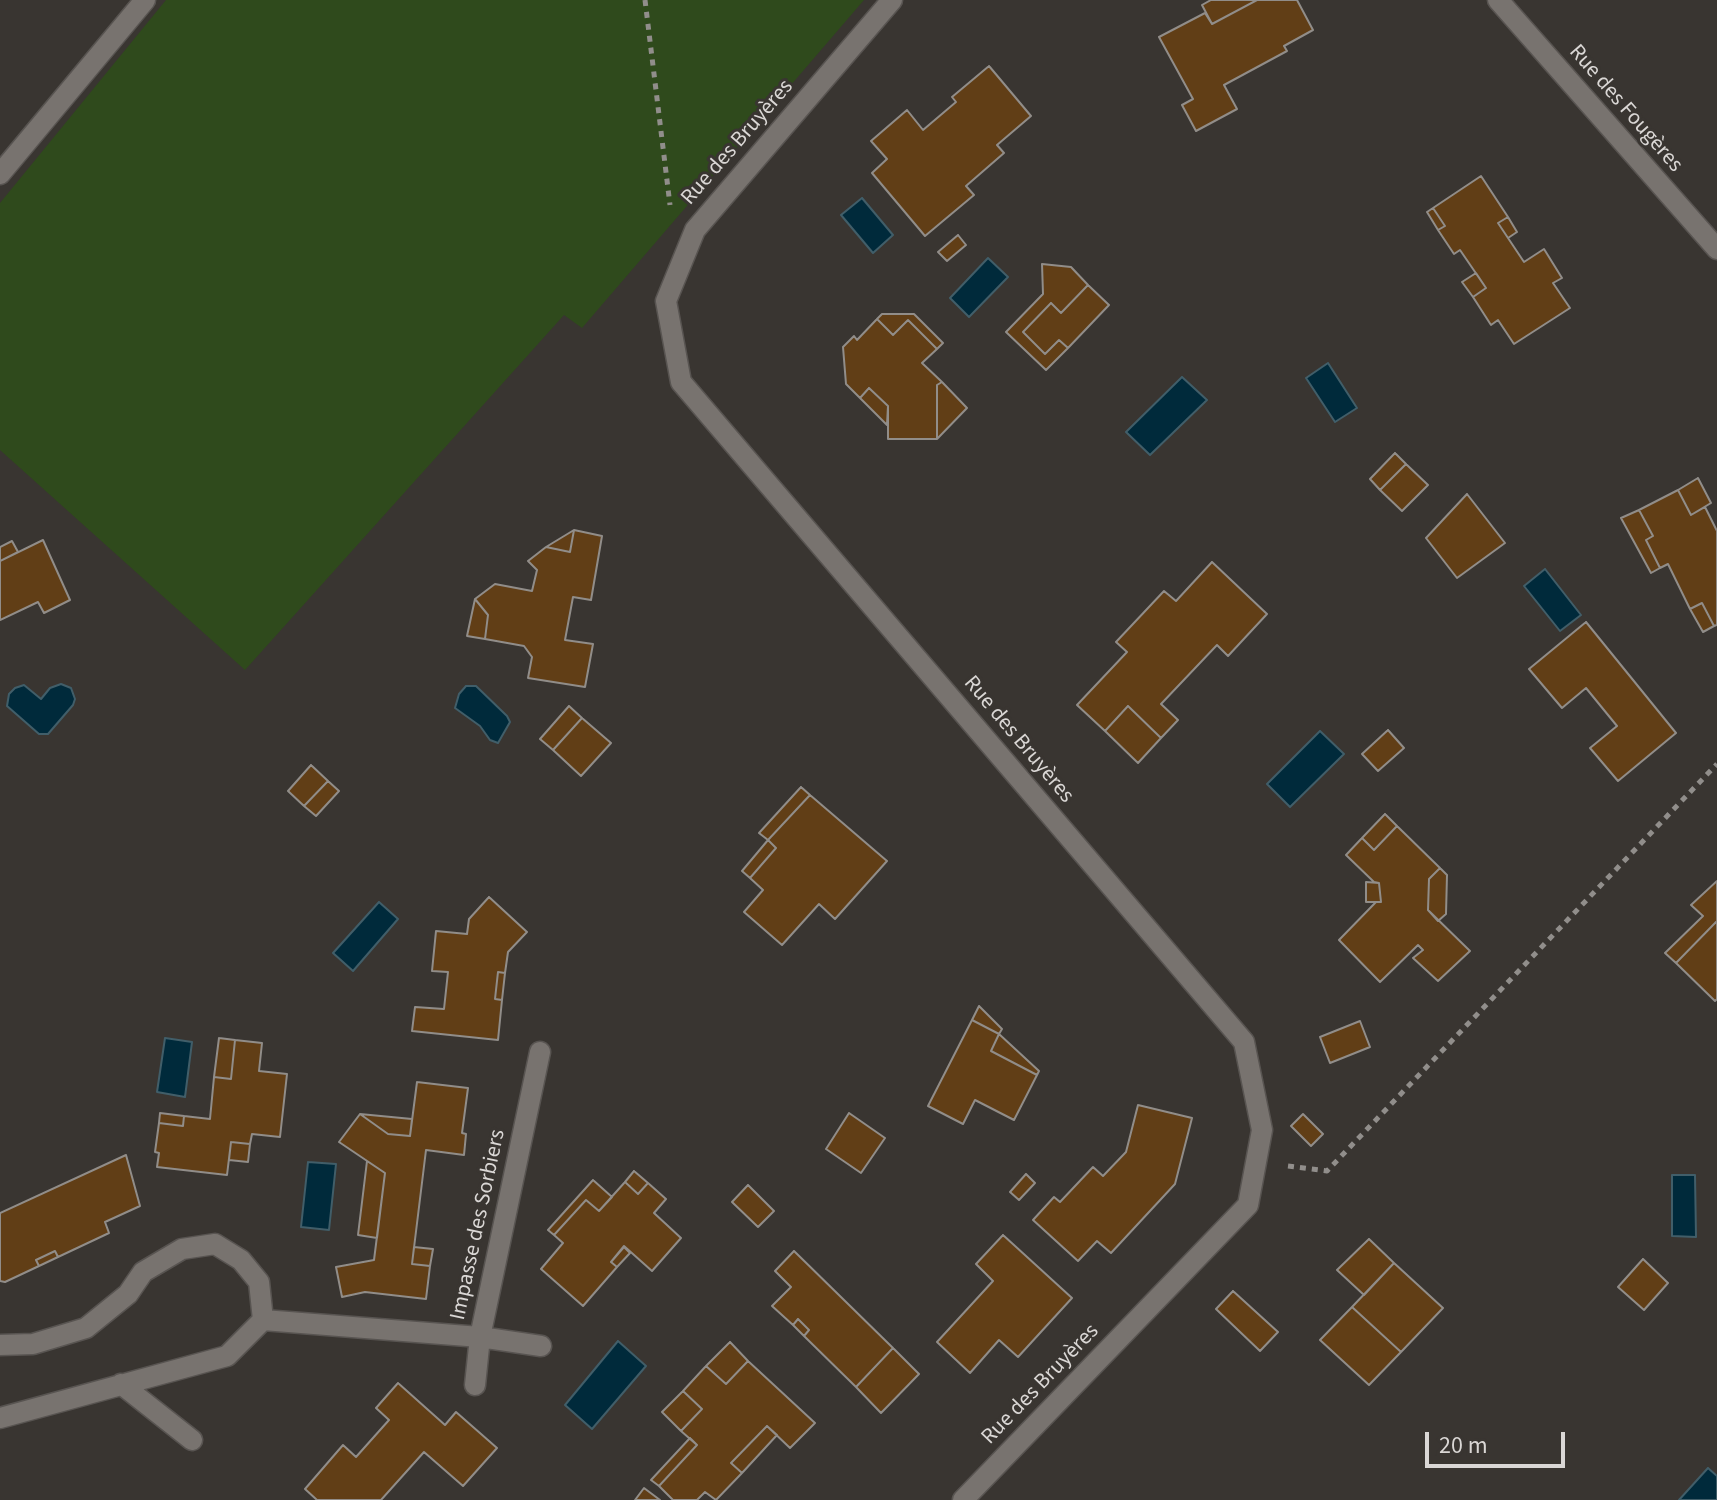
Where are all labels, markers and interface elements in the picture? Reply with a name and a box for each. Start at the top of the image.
street label: Rue des Fougères [1562,40,1688,178]
street label: Rue des Bruyères [676,75,800,211]
street label: Rue des Bruyères [957,671,1079,809]
street label: Impasse des Sorbiers [446,1127,512,1323]
street label: Rue des Bruyères [977,1319,1105,1451]
scale bar [1429,1416,1569,1466]
text: 20 m [1439,1428,1488,1463]

